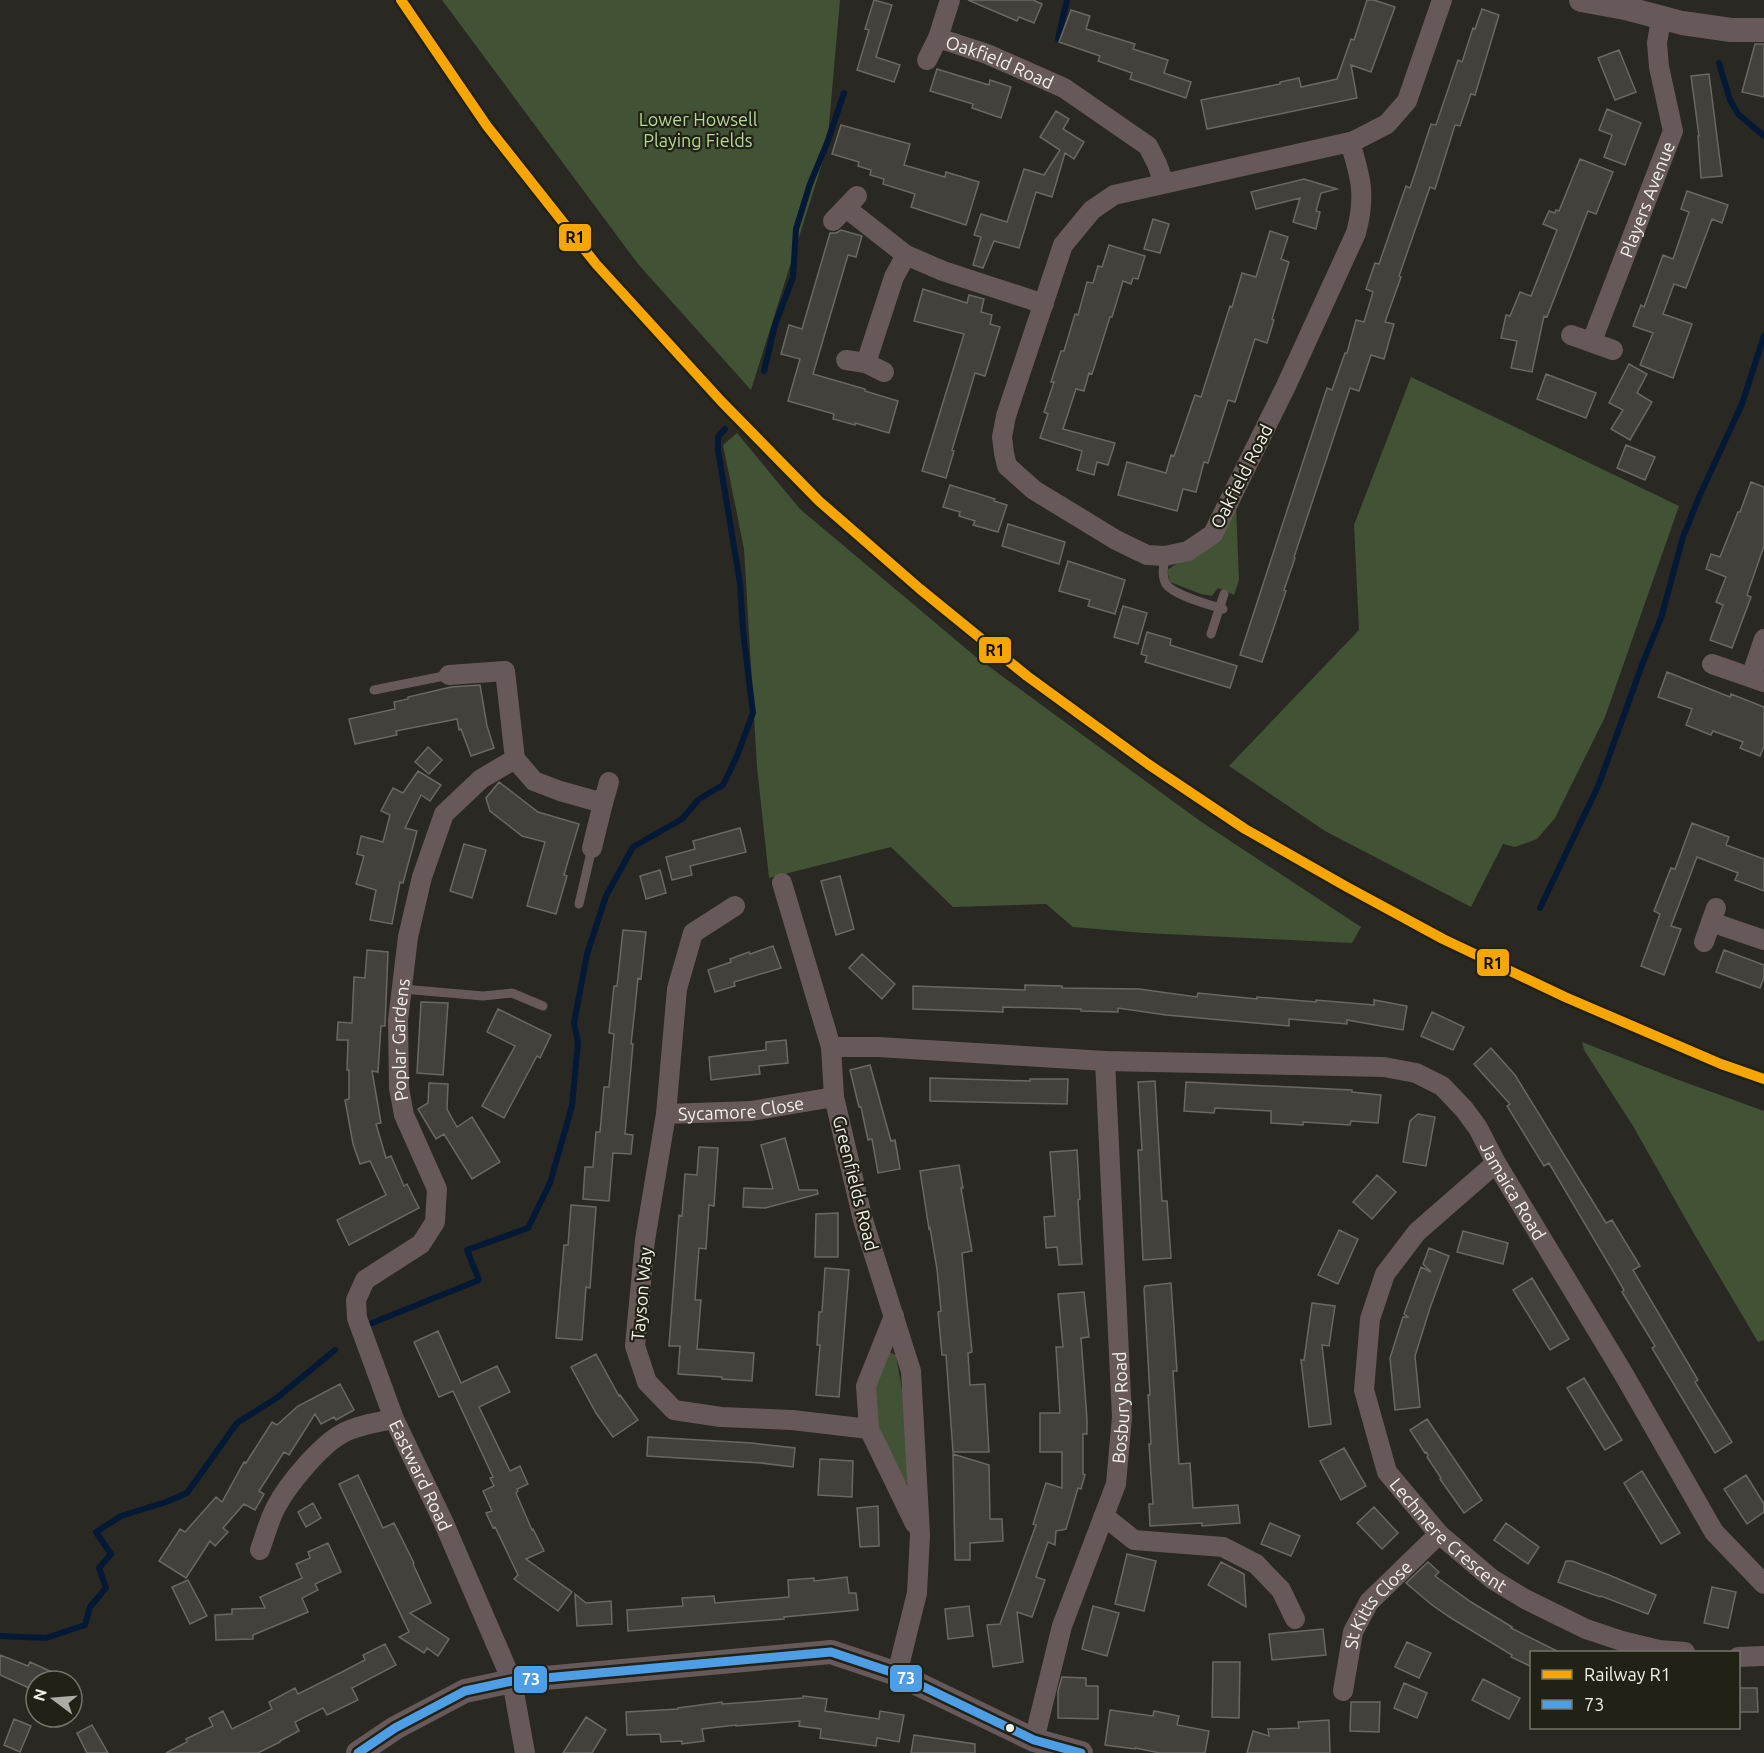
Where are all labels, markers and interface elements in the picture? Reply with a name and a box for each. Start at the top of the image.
street label: Oakfield Road [943,31,1057,92]
park label: Lower Howsell Playing Fields [639,109,758,150]
street label: Players Avenue [1615,138,1678,260]
line badge: R1 [558,223,592,252]
text: R1 [565,228,585,246]
street label: Oakfield Road [1206,421,1276,531]
line badge: R1 [978,636,1012,664]
text: R1 [985,641,1005,659]
line badge: R1 [1476,948,1510,977]
text: R1 [1483,954,1503,972]
street label: Poplar Gardens [388,977,413,1103]
street label: Sycamore Close [678,1092,805,1124]
street label: Greenfields Road [830,1113,882,1253]
street label: Jamaica Road [1477,1138,1550,1243]
street label: Tayson Way [627,1246,655,1342]
street label: Bosbury Road [1108,1351,1132,1464]
street label: Eastward Road [386,1416,456,1534]
street label: Lechmere Crescent [1386,1474,1511,1596]
street label: St Kitts Close [1340,1556,1416,1651]
legend [1530,1651,1740,1729]
line badge: 73 [889,1664,923,1693]
text: Railway R1 [1584,1664,1671,1684]
line badge: 73 [513,1665,548,1694]
north arrow [24,1669,84,1729]
text: 73 [897,1669,915,1687]
text: 73 [522,1670,540,1688]
text: N [29,1687,50,1703]
text: 73 [1584,1694,1604,1714]
unlabelled marker [1004,1722,1016,1734]

